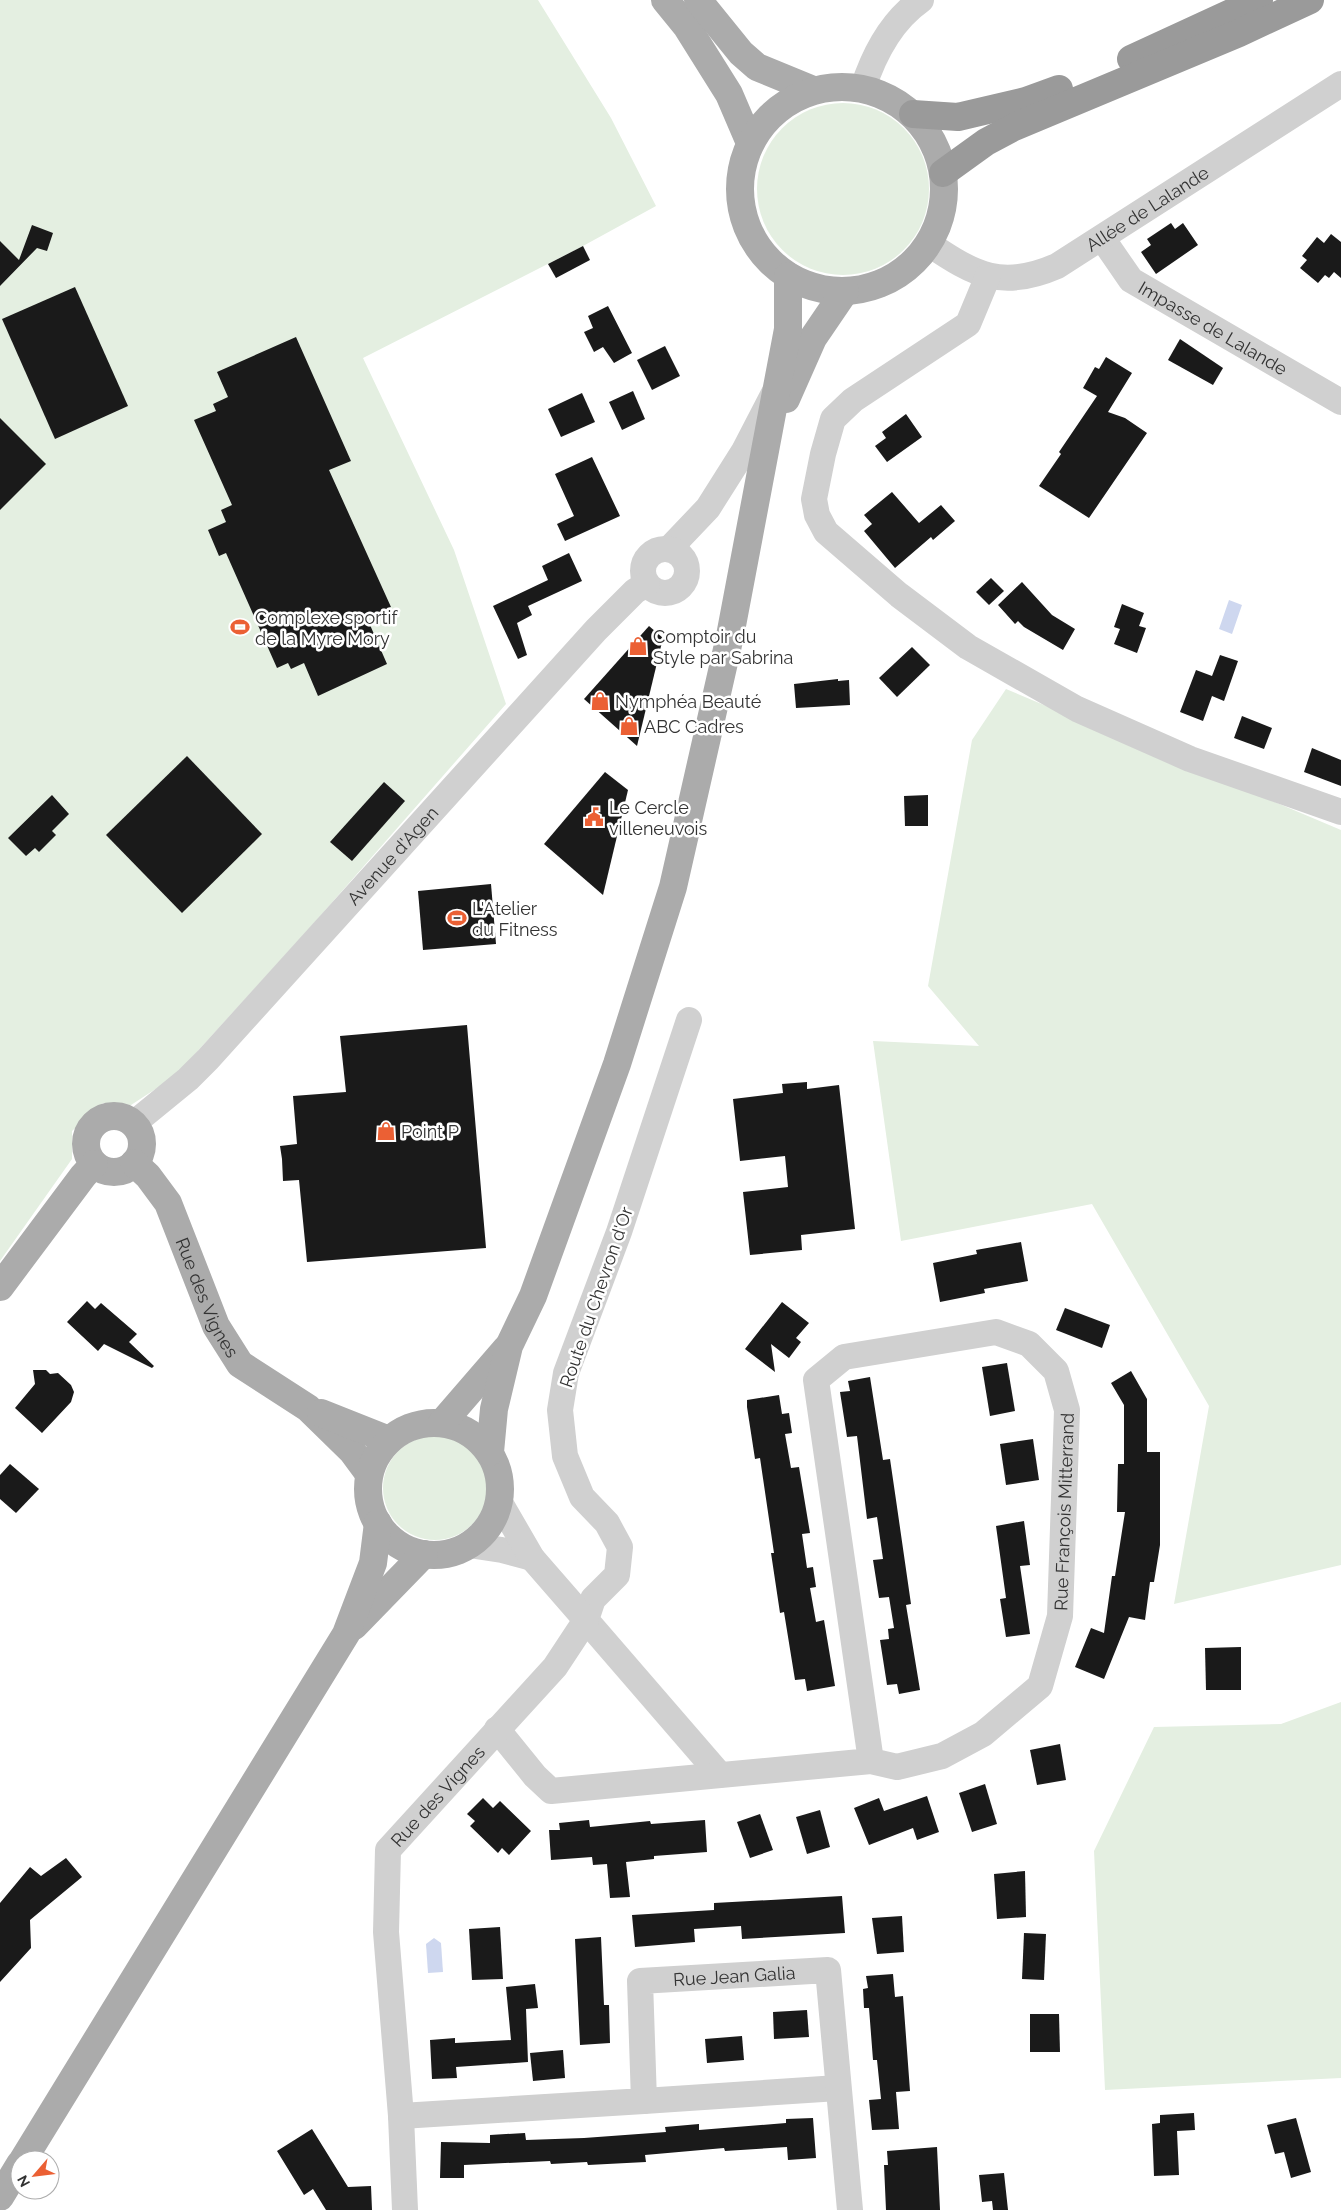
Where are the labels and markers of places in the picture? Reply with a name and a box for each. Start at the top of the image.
place label: Complexe sportif de la Myre Mory [255,607,398,649]
sports icon: Complexe sportif de la Myre Mory [229,616,251,638]
place label: Comptoir du Style par Sabrina [653,626,793,668]
shop icon: Comptoir du Style par Sabrina [627,635,649,657]
shop icon: Nymphéa Beauté [589,690,611,712]
place label: Nymphéa Beauté [615,691,762,712]
shop icon: ABC Cadres [618,715,640,737]
place label: ABC Cadres [644,716,744,737]
place label: Le Cercle villeneuvois [609,797,708,839]
public building icon: Le Cercle villeneuvois [583,806,605,828]
place label: L'Atelier du Fitness [472,898,558,940]
sports icon: L'Atelier du Fitness [446,907,468,929]
shop icon: Point P [375,1120,397,1142]
place label: Point P [401,1121,459,1142]

